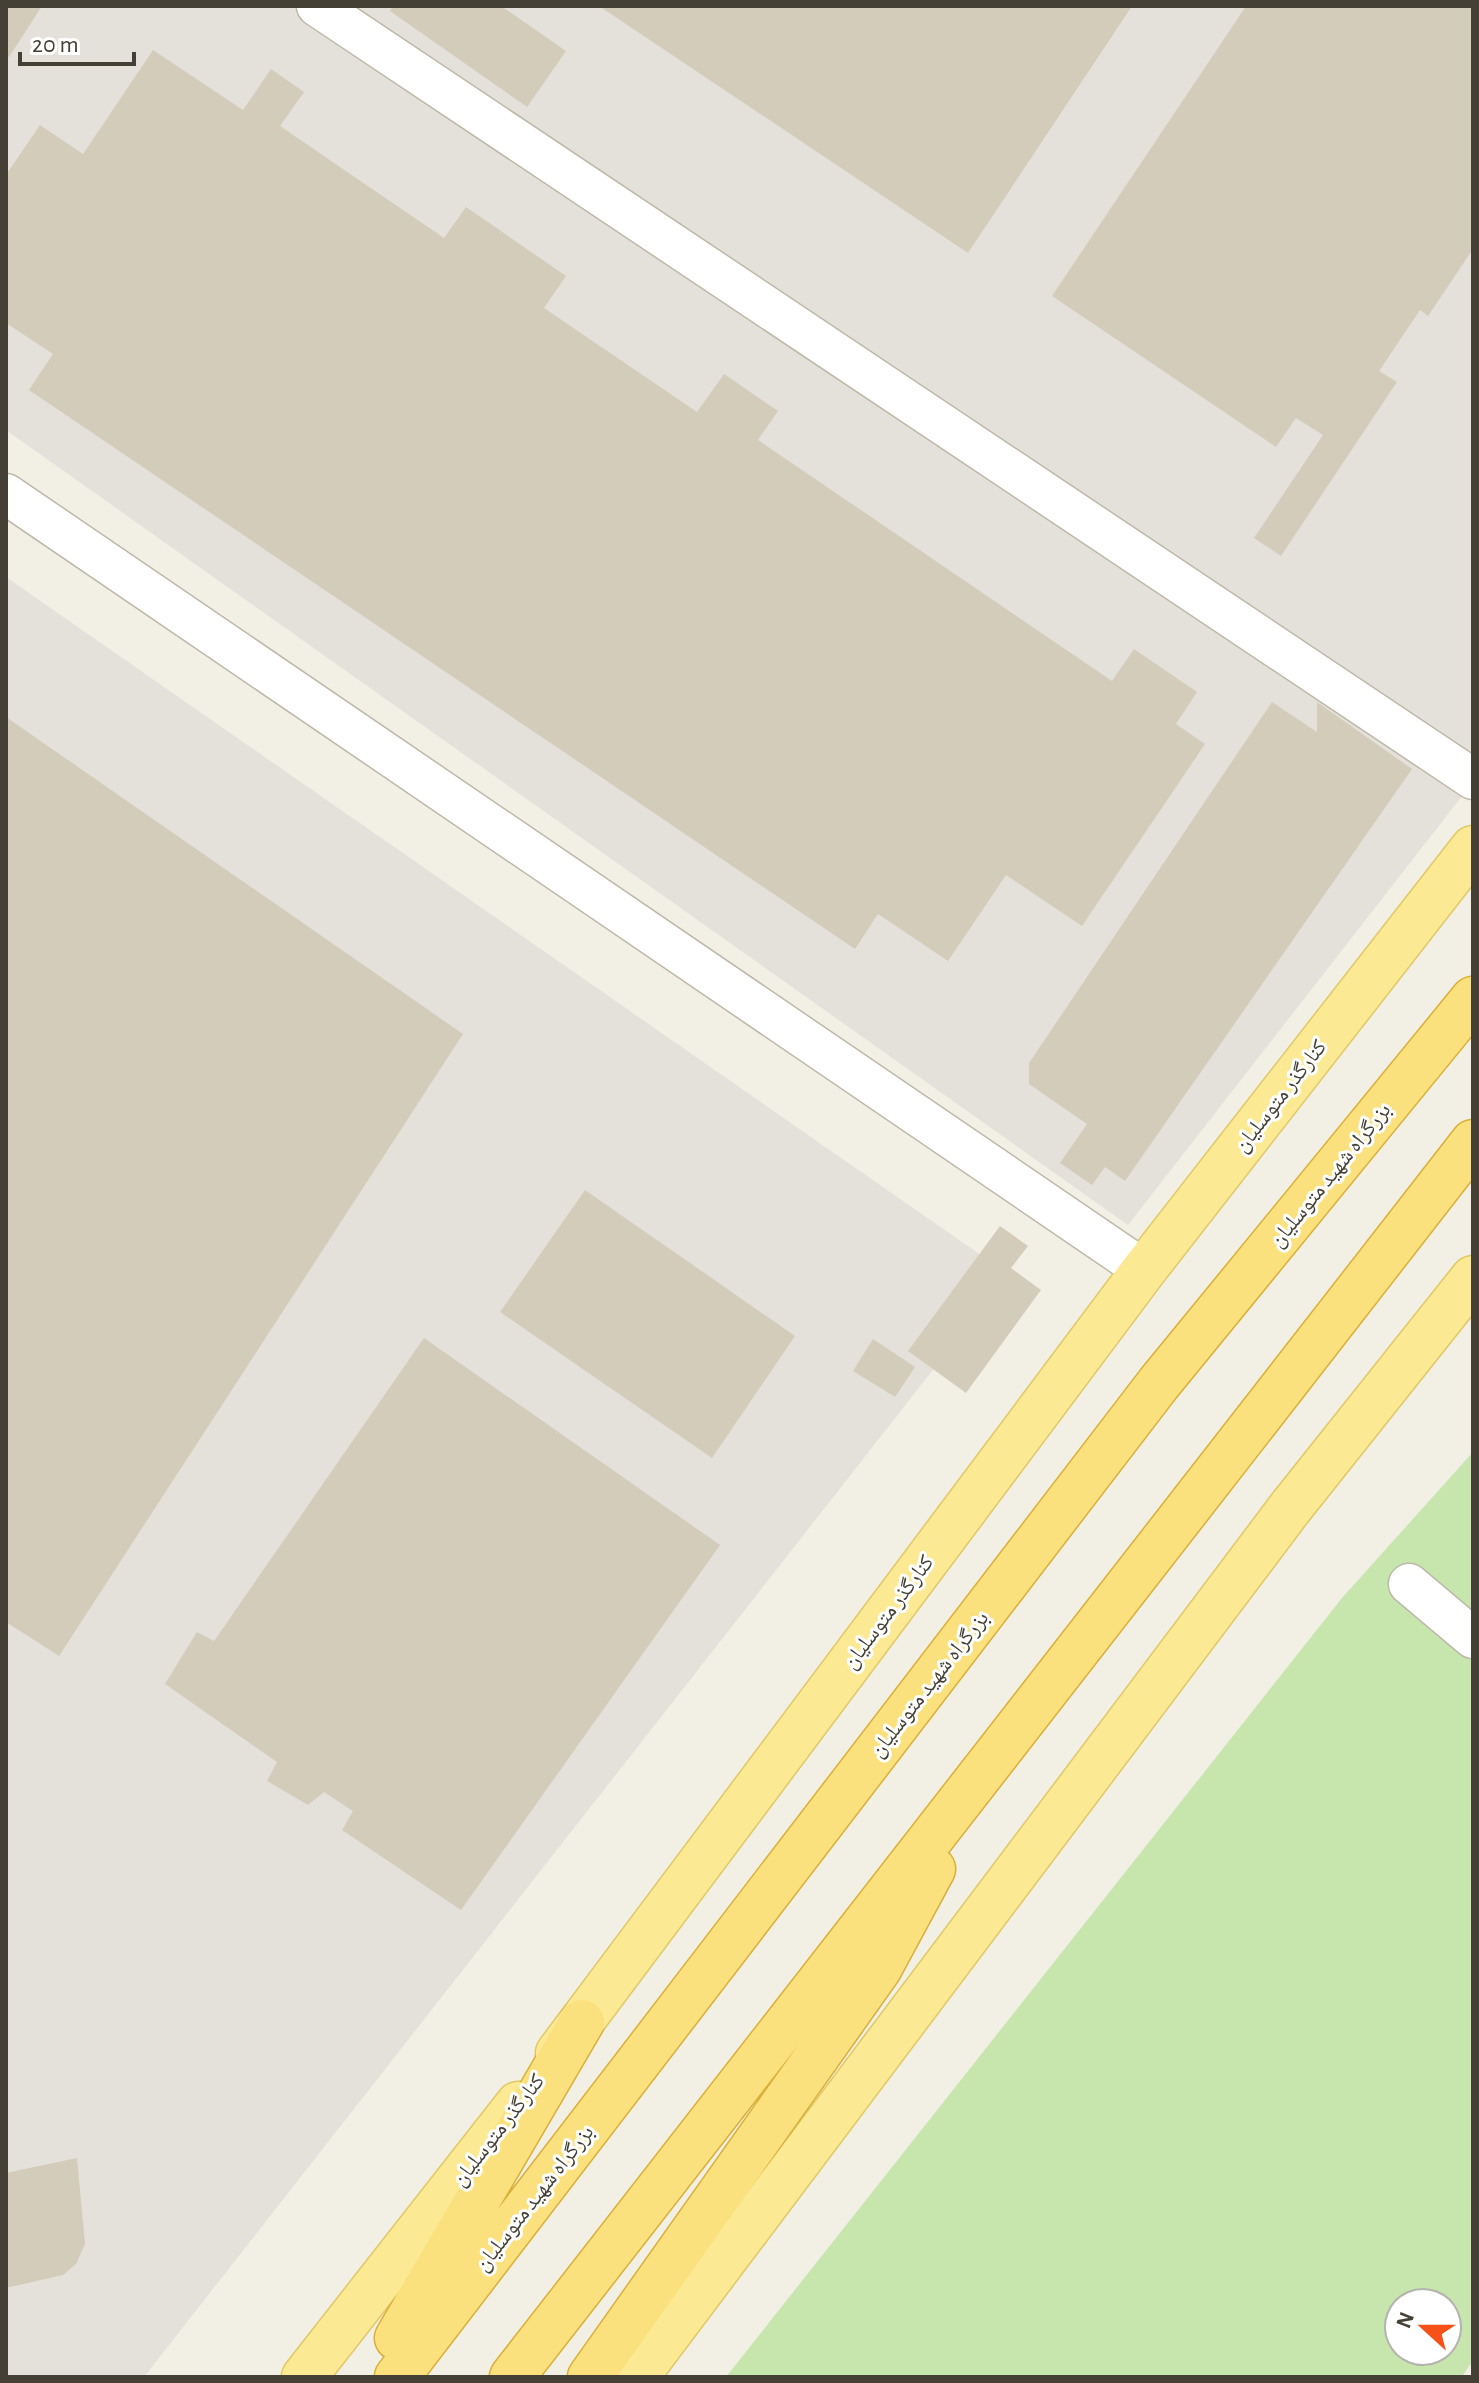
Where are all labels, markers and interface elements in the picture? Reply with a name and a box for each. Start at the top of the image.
scale bar [20,16,134,66]
text: 20 m [32,33,79,57]
street label: کنارگذر متوسلیان [1230,1036,1332,1158]
street label: بزرگراه شهید متوسلیان [1265,1099,1396,1253]
street label: کنارگذر متوسلیان [838,1551,939,1674]
street label: بزرگراه شهید متوسلیان [865,1607,994,1762]
street label: کنارگذر متوسلیان [448,2070,550,2192]
street label: بزرگراه شهید متوسلیان [470,2121,599,2276]
north arrow [1383,2287,1463,2367]
text: N [1392,2309,1418,2331]

